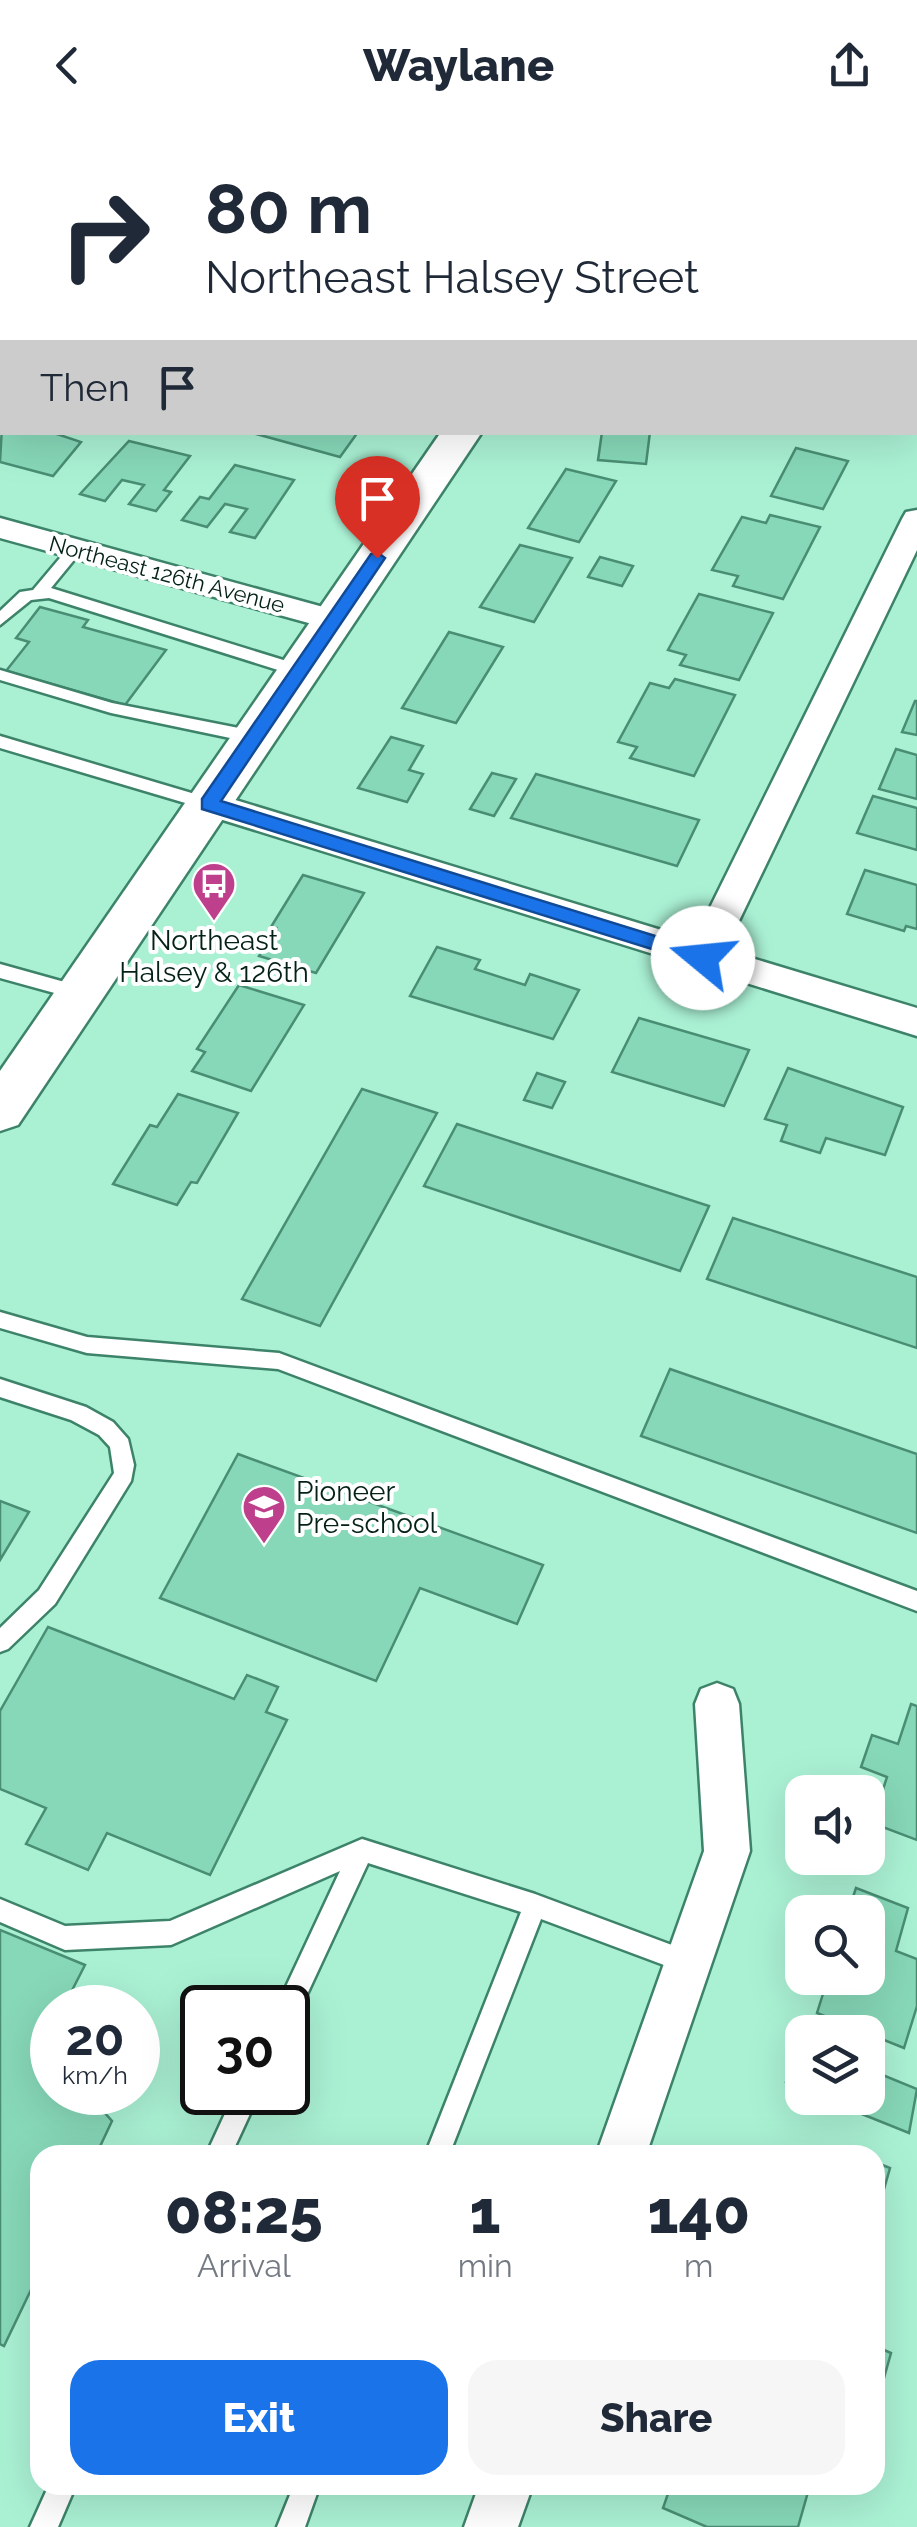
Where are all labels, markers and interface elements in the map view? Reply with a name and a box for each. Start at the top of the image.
icon: back [40,38,95,93]
icon: share [822,38,877,93]
text: Waylane [363,39,554,92]
text: 80 m [205,167,372,249]
icon: right [40,170,170,300]
text: Northeast Halsey Street [205,251,699,304]
icon: arrive [150,360,205,415]
text: Then [40,365,130,410]
pin [335,456,420,559]
icon: arrive [350,471,405,526]
street label: Northeast 126th Avenue [46,530,288,618]
bus stop icon: Northeast Halsey & 126th [191,861,237,922]
position arrow [651,906,755,1010]
place label: Northeast Halsey & 126th [119,924,309,989]
place label: Pioneer Pre-school [296,1475,438,1540]
school or university icon: Pioneer Pre-school [241,1484,287,1545]
map controls [785,1775,885,2115]
button: sound [785,1775,885,1875]
button: search [785,1895,885,1995]
speed limit sign: 30 [180,1985,310,2115]
text: 20 [66,2008,124,2067]
button: layers [785,2015,885,2115]
text: km/h [62,2060,128,2090]
text: 08:25 [165,2177,323,2247]
text: 1 [470,2177,501,2247]
text: 140 [648,2177,750,2247]
text: Arrival [197,2247,291,2284]
text: min [458,2247,513,2284]
text: m [684,2247,714,2284]
button: Exit [70,2360,448,2475]
button: Share [468,2360,845,2475]

